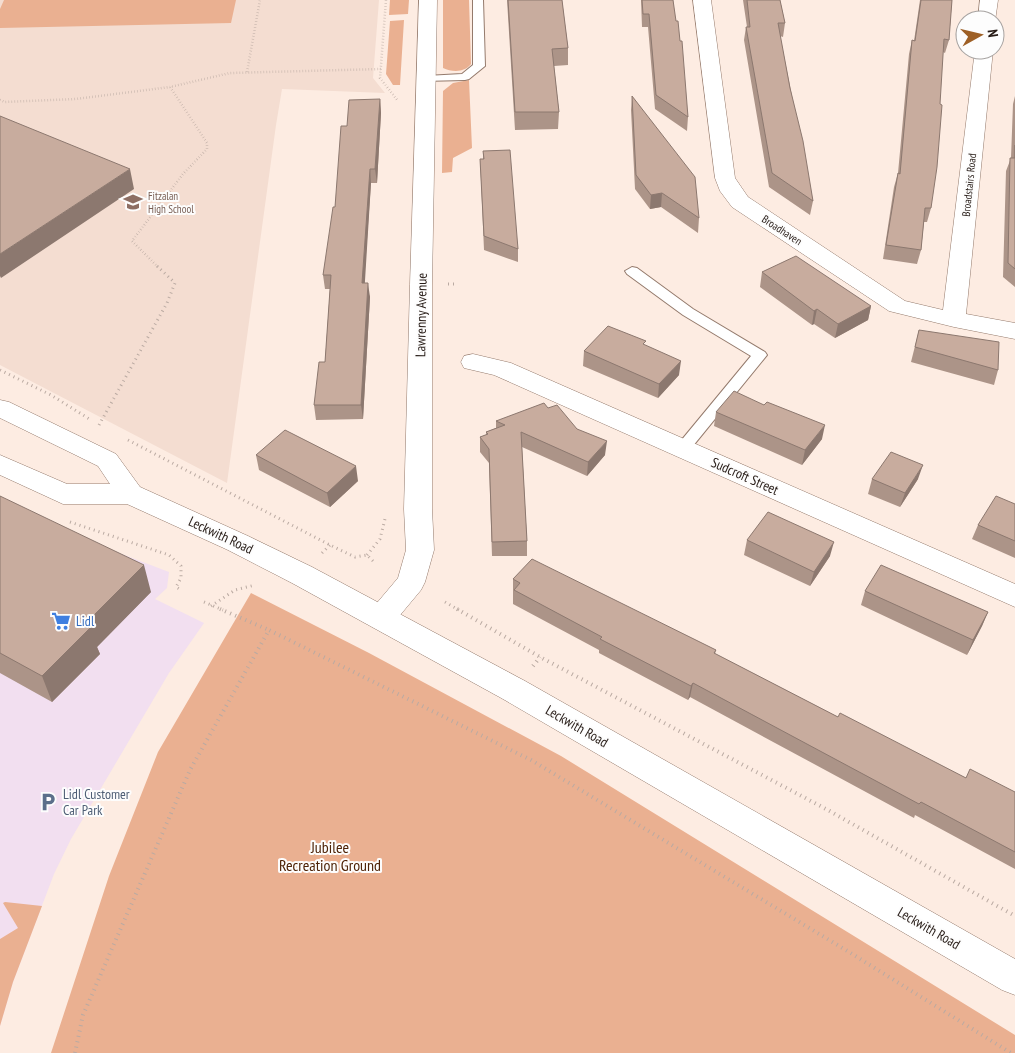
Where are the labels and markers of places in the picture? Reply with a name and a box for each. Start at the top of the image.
place label: Fitzalan High School [148,189,194,216]
school or university icon: Fitzalan High School [122,191,144,213]
supermarket icon: Lidl [50,610,72,632]
place label: Lidl [76,612,95,630]
place label: Lidl Customer Car Park [63,785,130,819]
parking icon: Lidl Customer Car Park [37,791,59,813]

